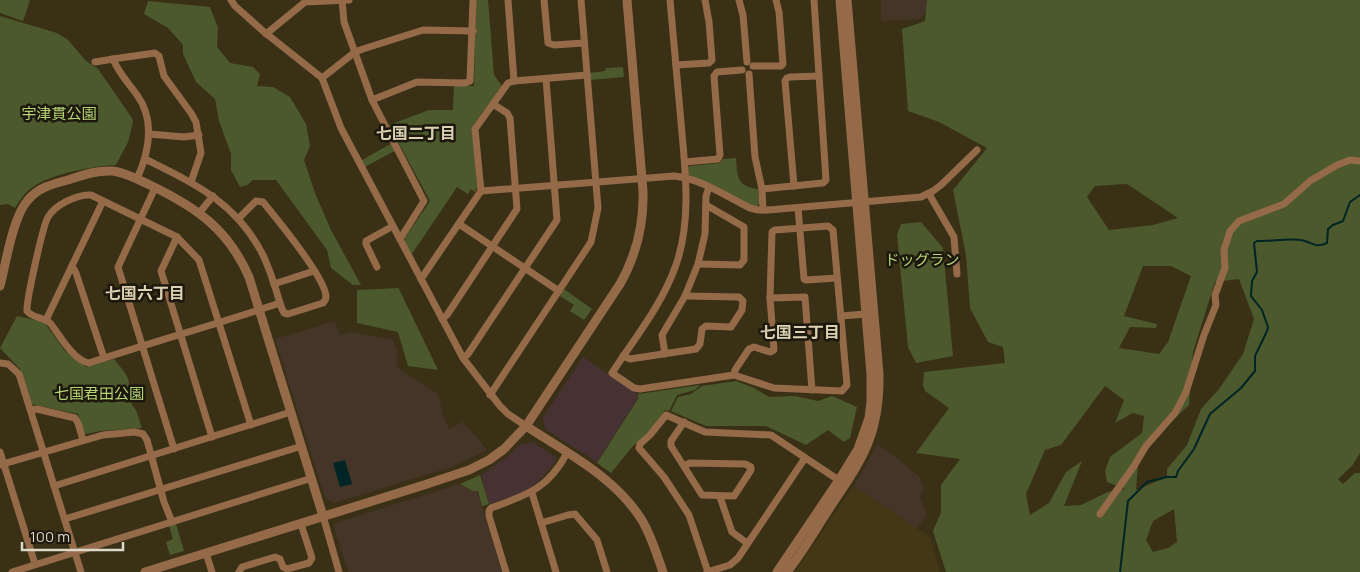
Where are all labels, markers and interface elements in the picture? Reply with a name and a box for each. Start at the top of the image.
park label: 宇津貫公園 [21,103,97,124]
district label: 七国二丁目 [376,122,456,144]
park label: ドッグラン [884,249,960,270]
district label: 七国六丁目 [105,282,185,304]
district label: 七国三丁目 [760,321,840,343]
park label: 七国君田公園 [54,383,144,404]
scale bar [22,520,124,552]
text: 100 m [30,526,70,547]

